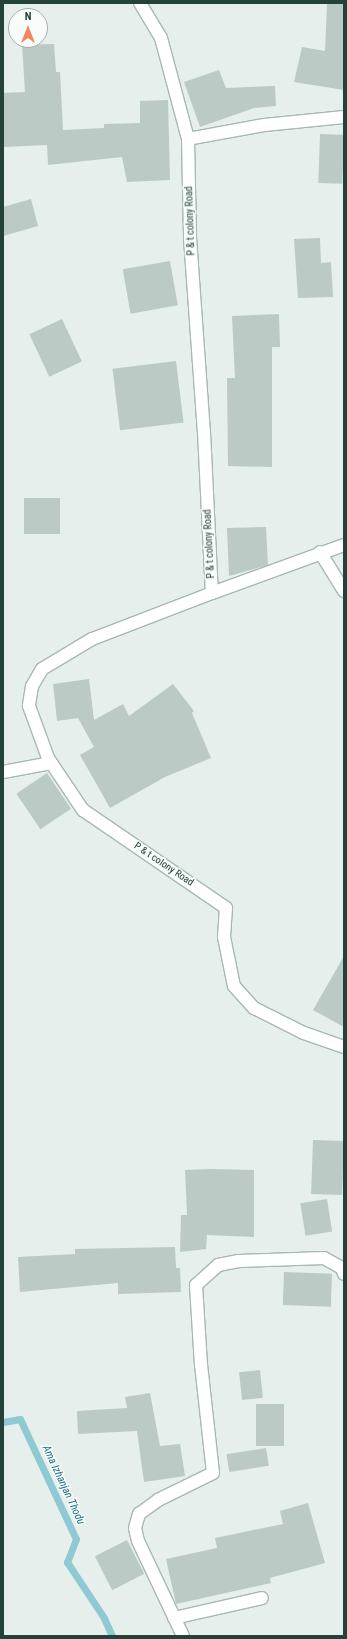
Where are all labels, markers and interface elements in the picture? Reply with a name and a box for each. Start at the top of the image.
north arrow [8,8,48,48]
text: N [25,10,31,23]
street label: P & t colony Road [183,186,197,256]
street label: P & t colony Road [201,509,217,579]
street label: P & t colony Road [132,840,196,888]
water label: Ama Izhanjan Thodu [39,1443,87,1527]

